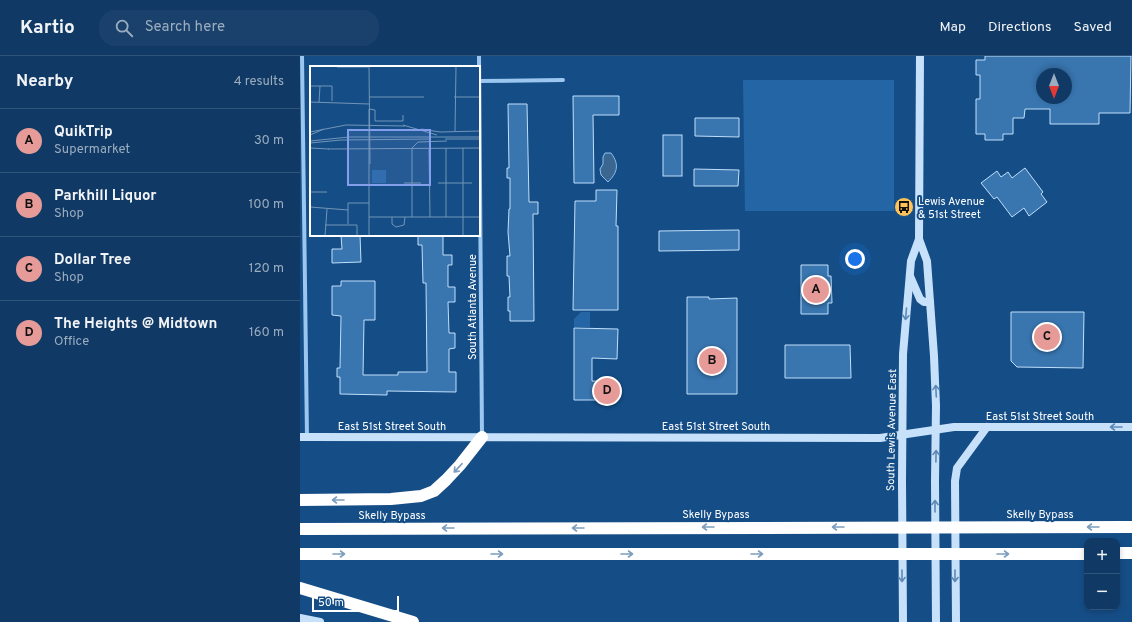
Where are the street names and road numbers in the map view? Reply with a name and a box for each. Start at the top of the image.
street label: South Atlanta Avenue [466,254,480,360]
street label: South Lewis Avenue East [884,369,900,491]
street label: East 51st Street South [986,410,1094,424]
street label: East 51st Street South [338,420,446,434]
street label: East 51st Street South [662,420,770,434]
street label: Skelly Bypass [682,508,750,522]
street label: Skelly Bypass [1006,508,1074,522]
street label: Skelly Bypass [358,509,426,523]

